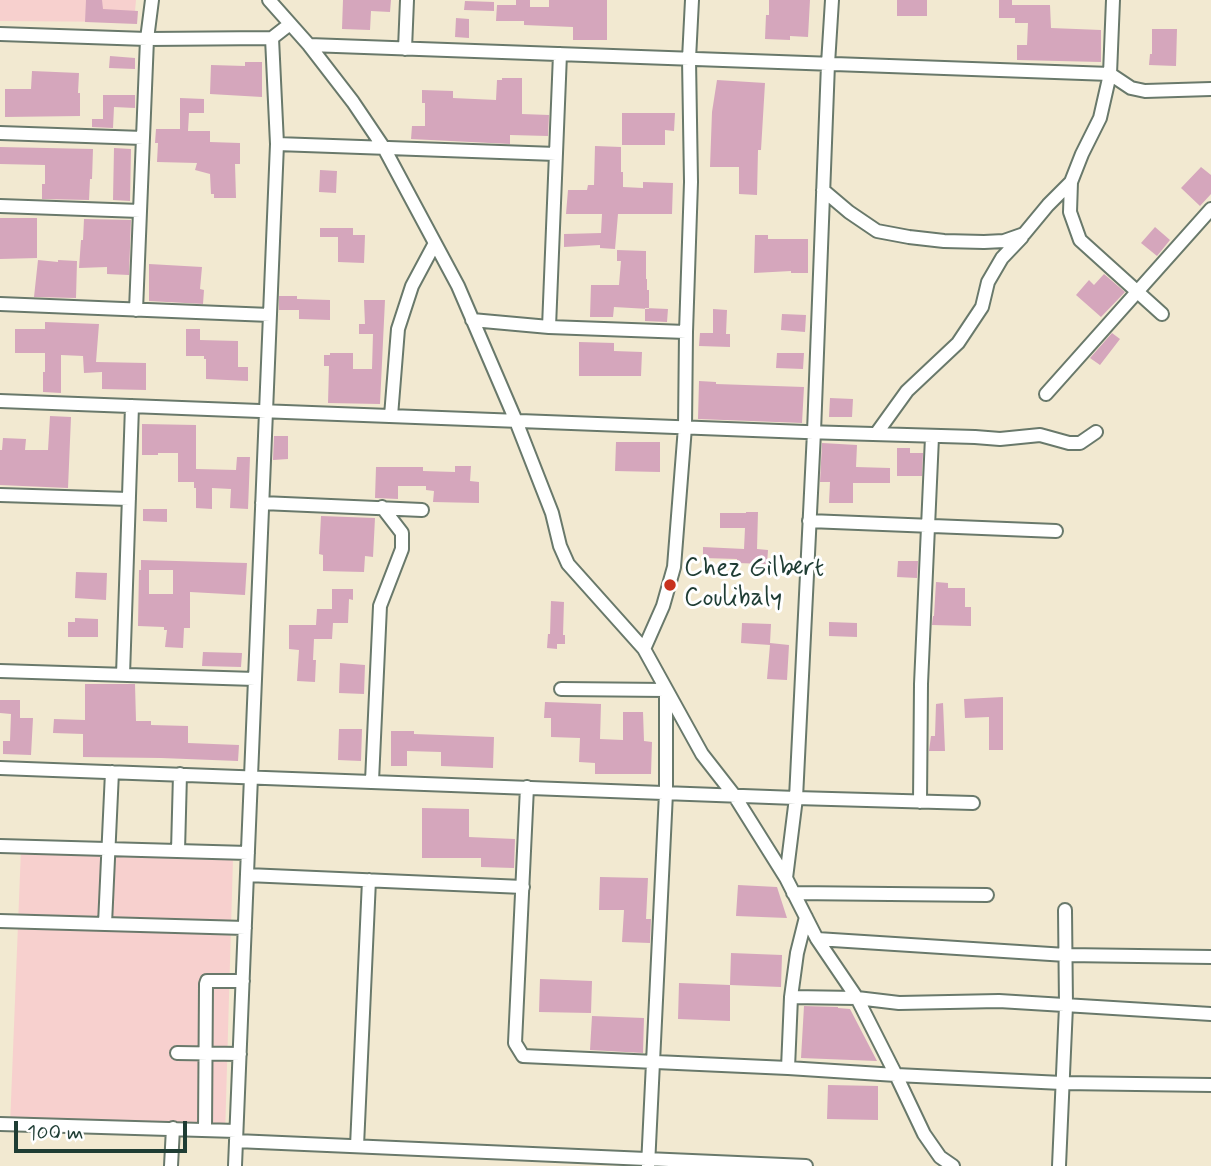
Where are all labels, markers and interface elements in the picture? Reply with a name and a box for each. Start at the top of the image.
place label: Chez Gilbert Coulibaly [684,554,824,616]
marker: Chez Gilbert Coulibaly [662,577,678,593]
scale bar [18,1106,191,1150]
text: 100 m [27,1119,83,1147]

